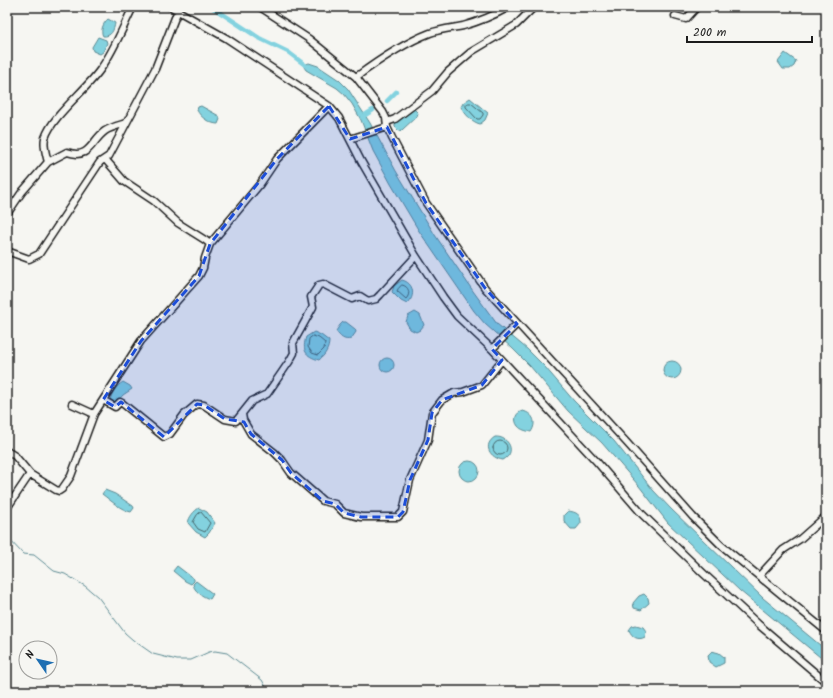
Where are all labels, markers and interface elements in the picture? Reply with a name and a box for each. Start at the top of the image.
scale bar [687,18,812,44]
text: 200 m [693,23,727,42]
north arrow [18,640,58,680]
text: N [21,647,40,663]

